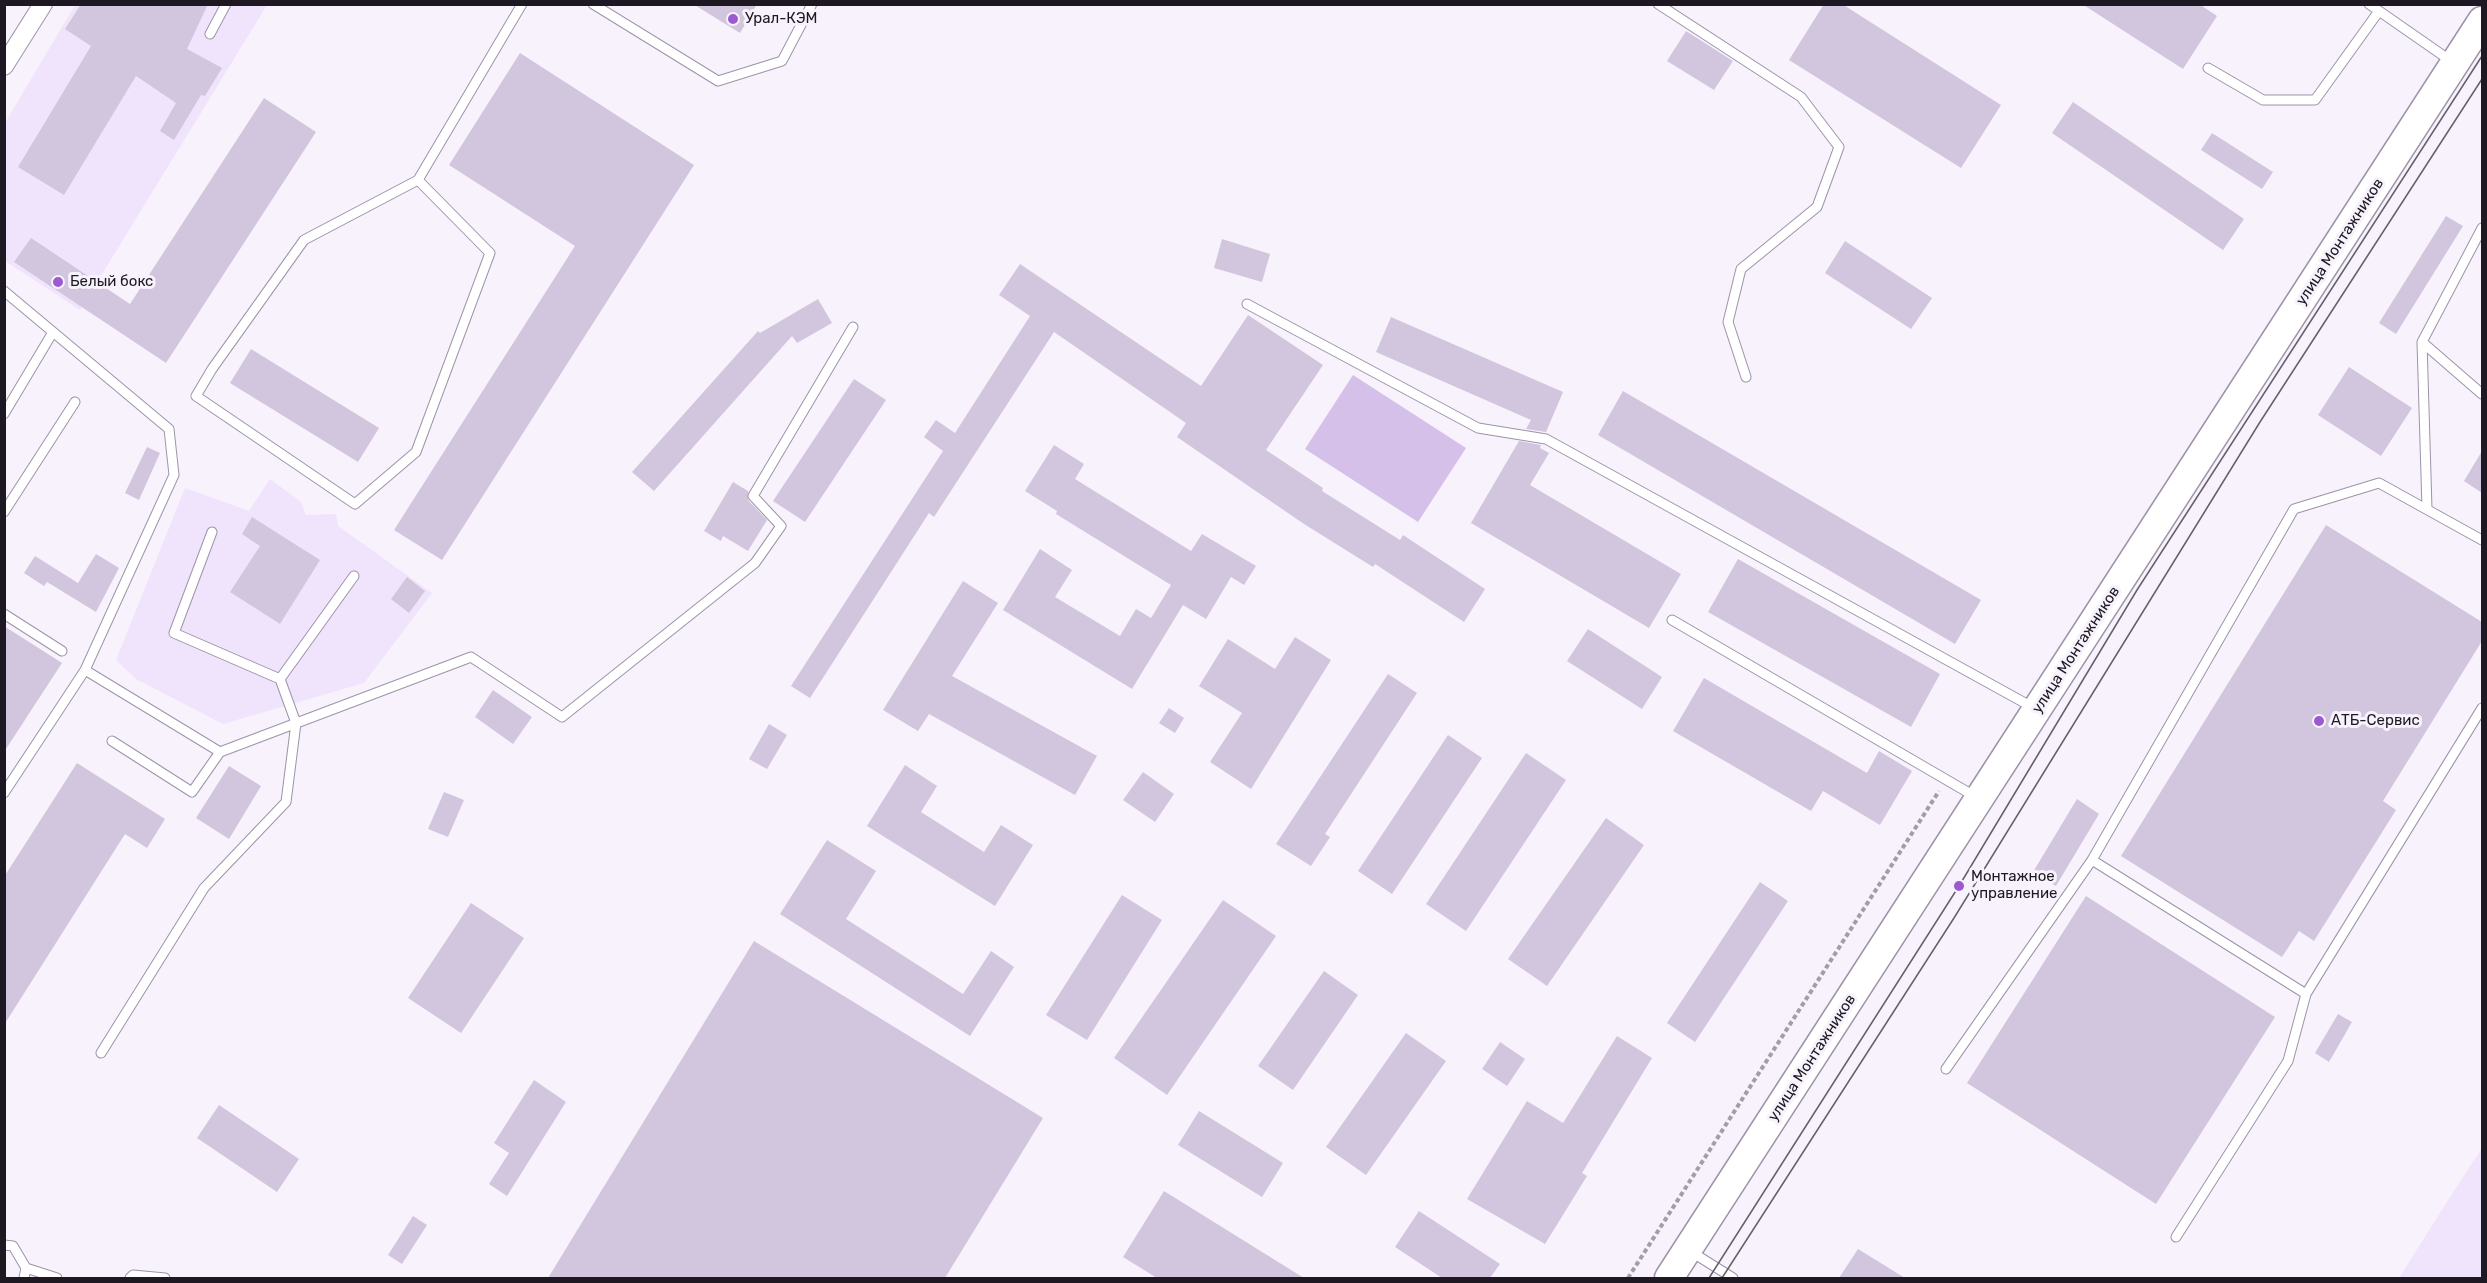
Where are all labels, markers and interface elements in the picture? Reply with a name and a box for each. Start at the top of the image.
place label: Урал-КЭМ [745,10,817,28]
marker: Урал-КЭМ [726,12,740,26]
street label: улица Монтажников [2292,175,2388,309]
place label: Белый бокс [70,273,153,291]
marker: Белый бокс [51,275,65,289]
street label: улица Монтажников [2028,583,2124,717]
place label: АТБ-Сервис [2331,712,2420,730]
marker: АТБ-Сервис [2312,714,2326,728]
place label: Монтажное управление [1971,868,2058,903]
marker: Монтажное управление [1952,879,1966,893]
street label: улица Монтажников [1764,991,1860,1125]

